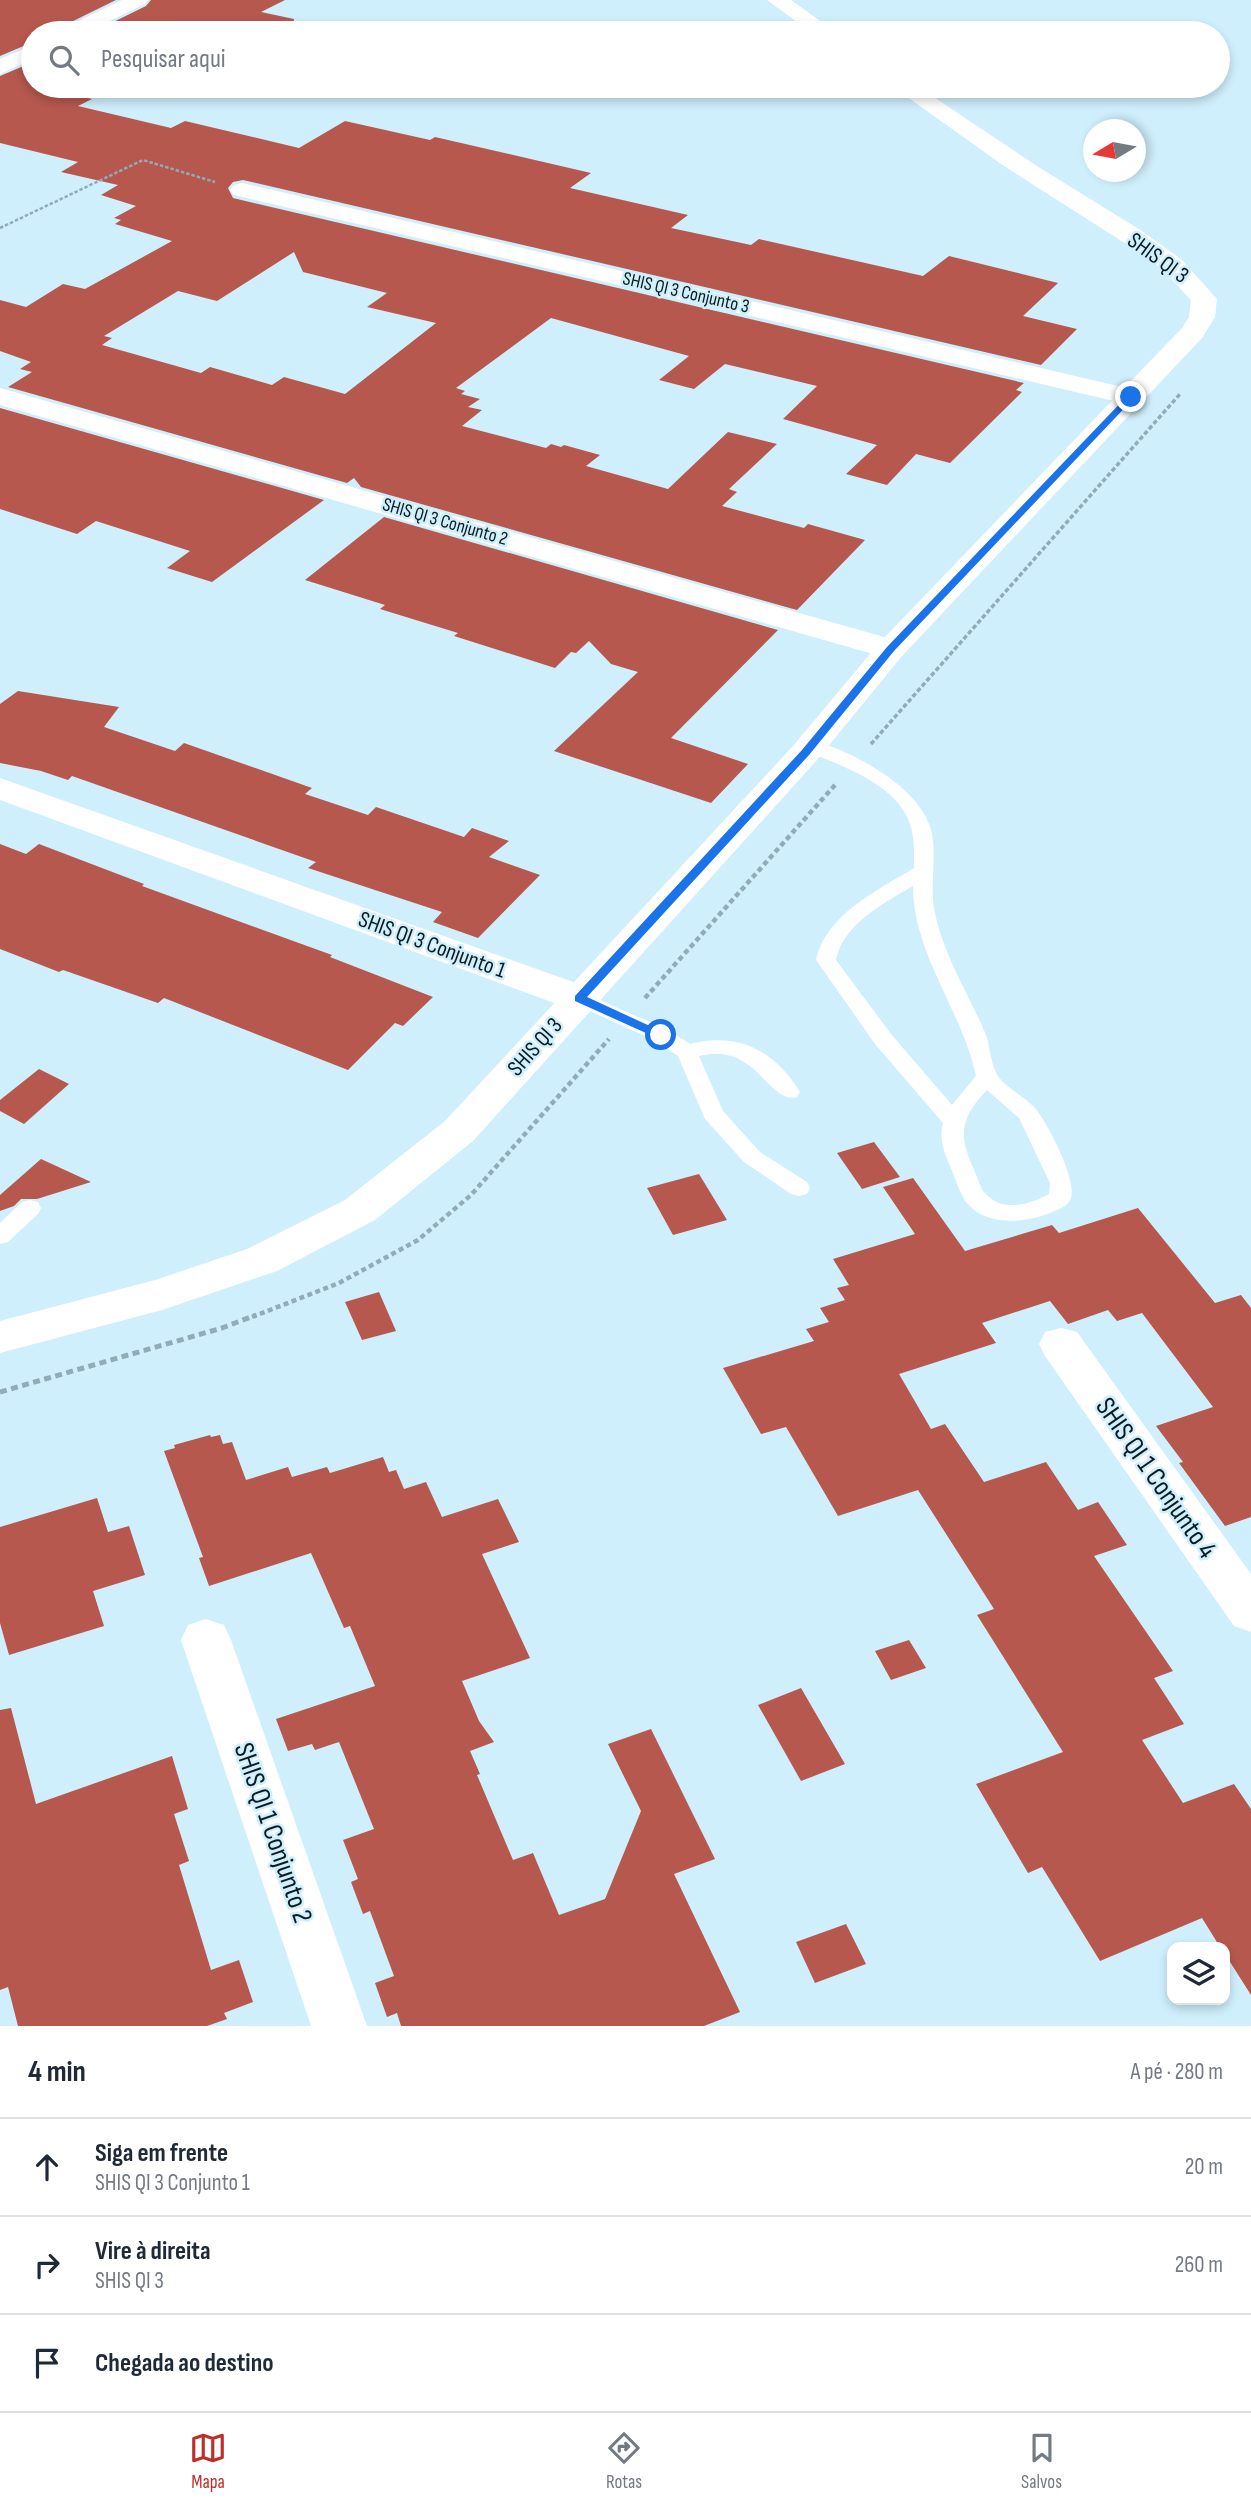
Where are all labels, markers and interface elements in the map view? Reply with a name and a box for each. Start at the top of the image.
search box [21,21,1230,98]
icon: search [45,41,83,79]
text: Pesquisar aqui [101,44,226,75]
north arrow [1083,119,1146,182]
street label: SHIS QI 3 [1122,226,1194,290]
street label: SHIS QI 3 Conjunto 3 [620,267,752,319]
route end [1115,381,1146,412]
street label: SHIS QI 3 Conjunto 2 [380,493,510,551]
street label: SHIS QI 3 Conjunto 1 [354,905,510,985]
street label: SHIS QI 3 [502,1012,568,1082]
route start [645,1019,676,1050]
street label: SHIS QI 1 Conjunto 4 [1088,1391,1224,1565]
street label: SHIS QI 1 Conjunto 2 [227,1739,319,1927]
map controls [1167,1942,1230,2005]
button: layers [1167,1942,1230,2005]
text: 4 min [28,2054,86,2090]
text: A pé · 280 m [1131,2058,1223,2086]
text: Siga em frente [95,2138,228,2169]
icon: ahead [28,2148,66,2186]
text: 20 m [1185,2153,1223,2181]
text: SHIS QI 3 Conjunto 1 [95,2169,250,2197]
text: Vire à direita [95,2236,211,2267]
icon: right [28,2246,66,2284]
text: 260 m [1175,2251,1223,2279]
text: SHIS QI 3 [95,2267,164,2295]
icon: arrive [28,2344,66,2382]
text: Chegada ao destino [95,2348,274,2379]
tab: Mapa [189,2429,227,2494]
tab: Rotas [605,2429,643,2494]
tab: Salvos [1021,2429,1062,2494]

